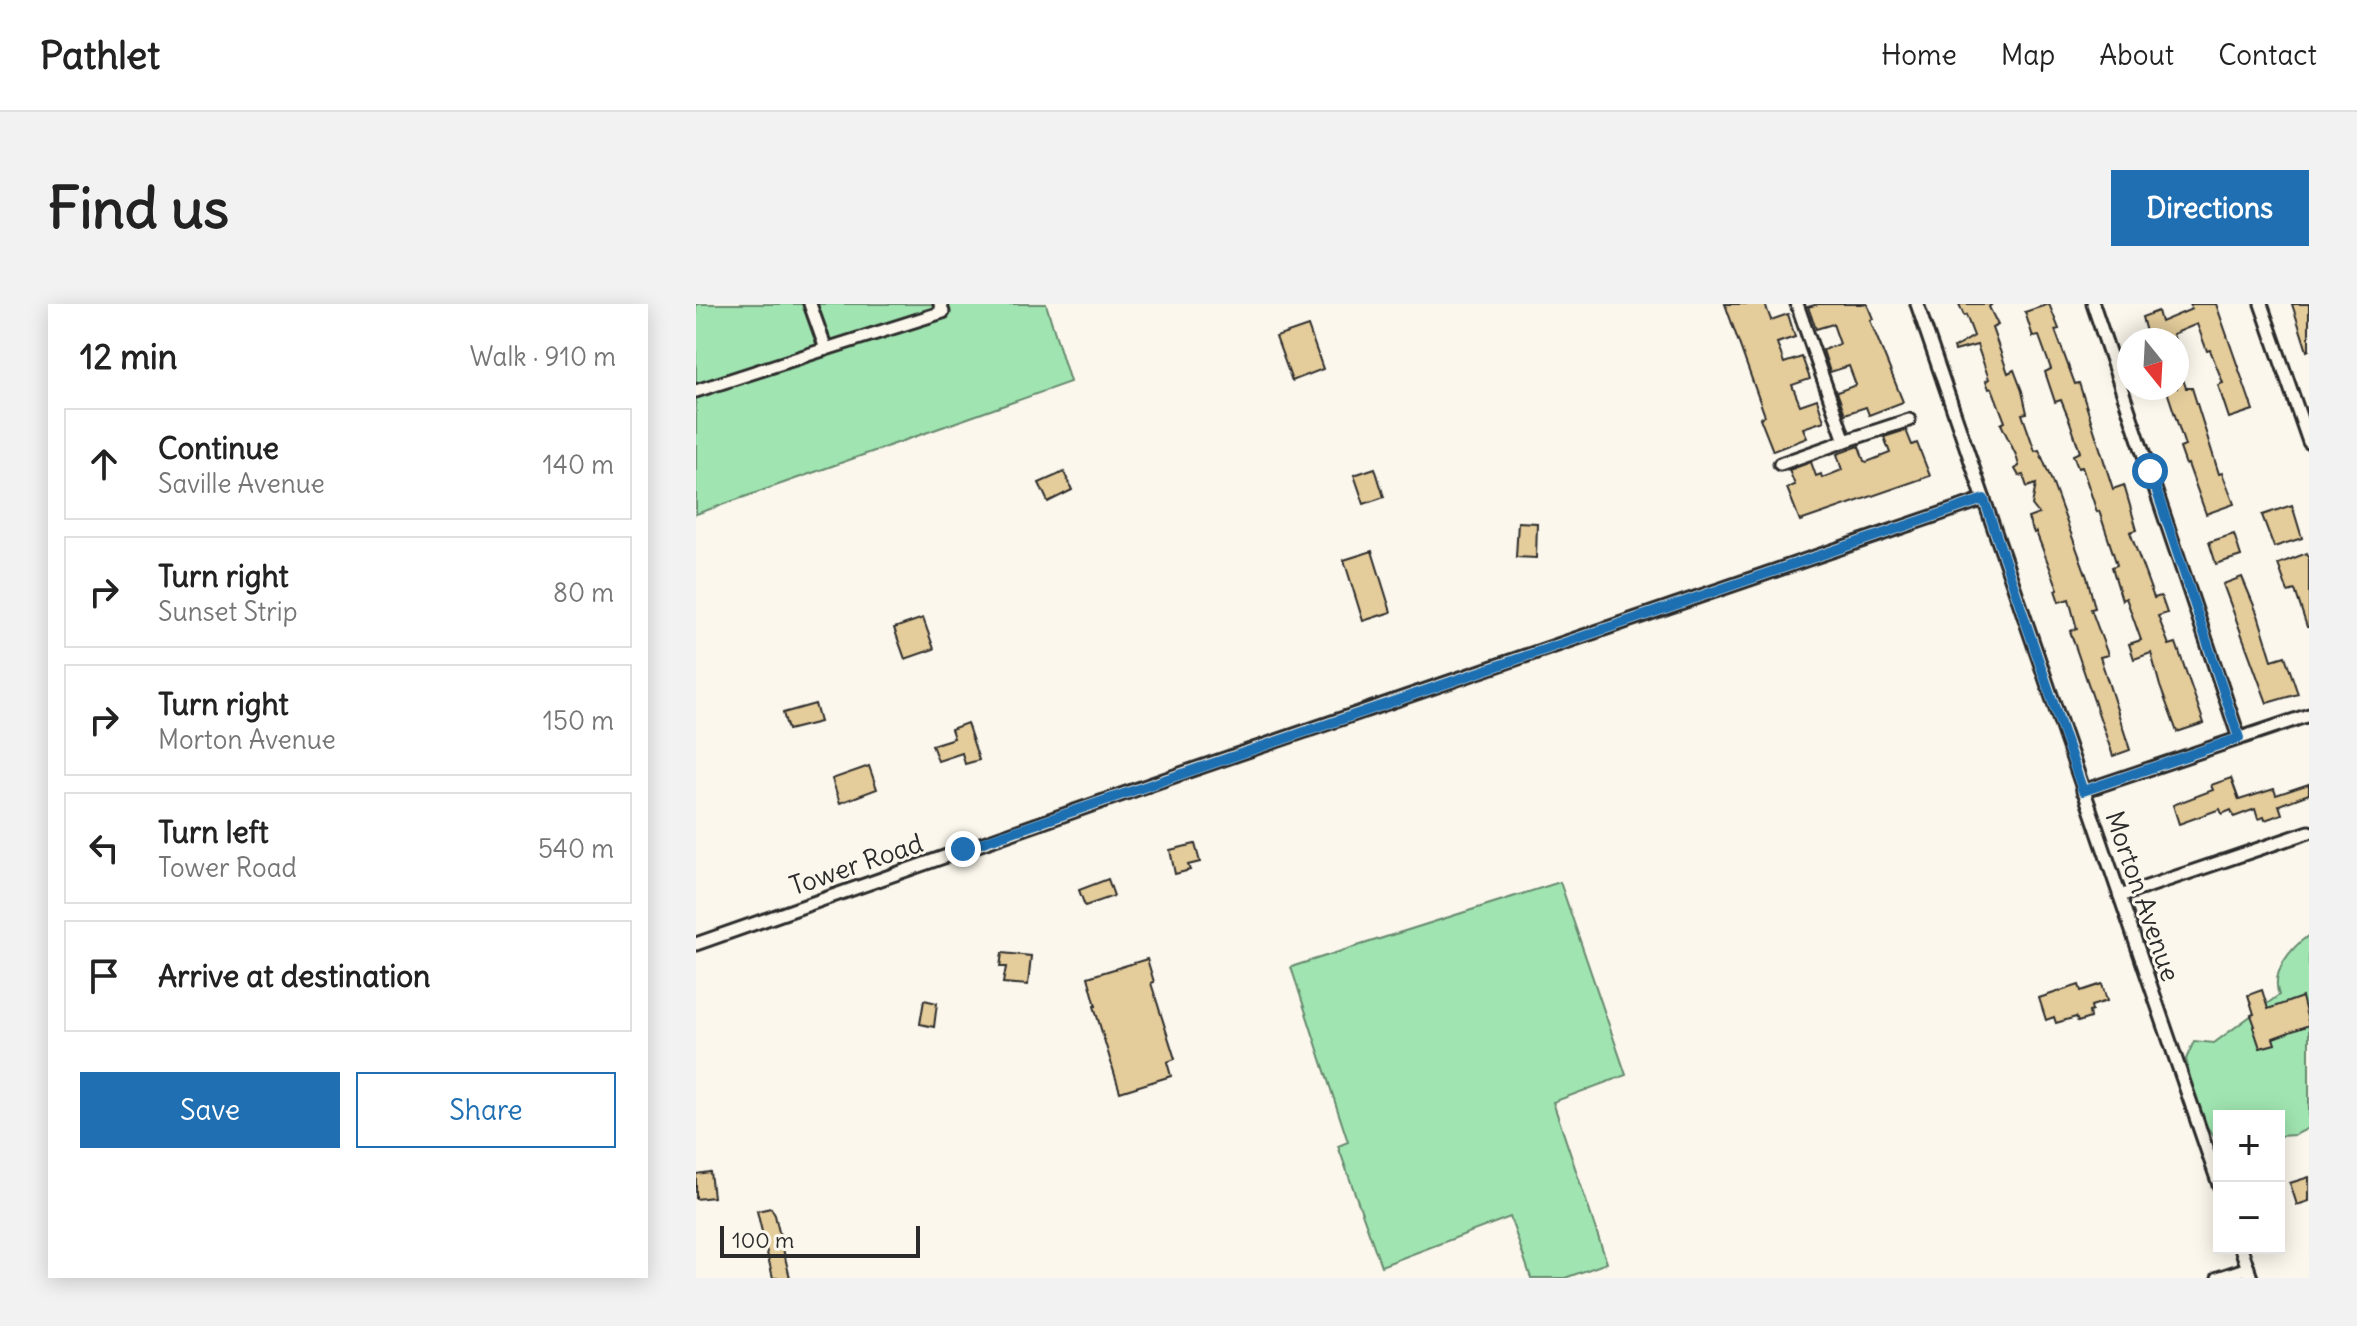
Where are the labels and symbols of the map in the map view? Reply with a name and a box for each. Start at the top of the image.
north arrow [2117,328,2189,400]
route start [2132,453,2168,489]
street label: Morton Avenue [2098,807,2188,985]
street label: Tower Road [785,826,927,902]
route end [945,831,981,867]
scale bar [720,1222,920,1258]

